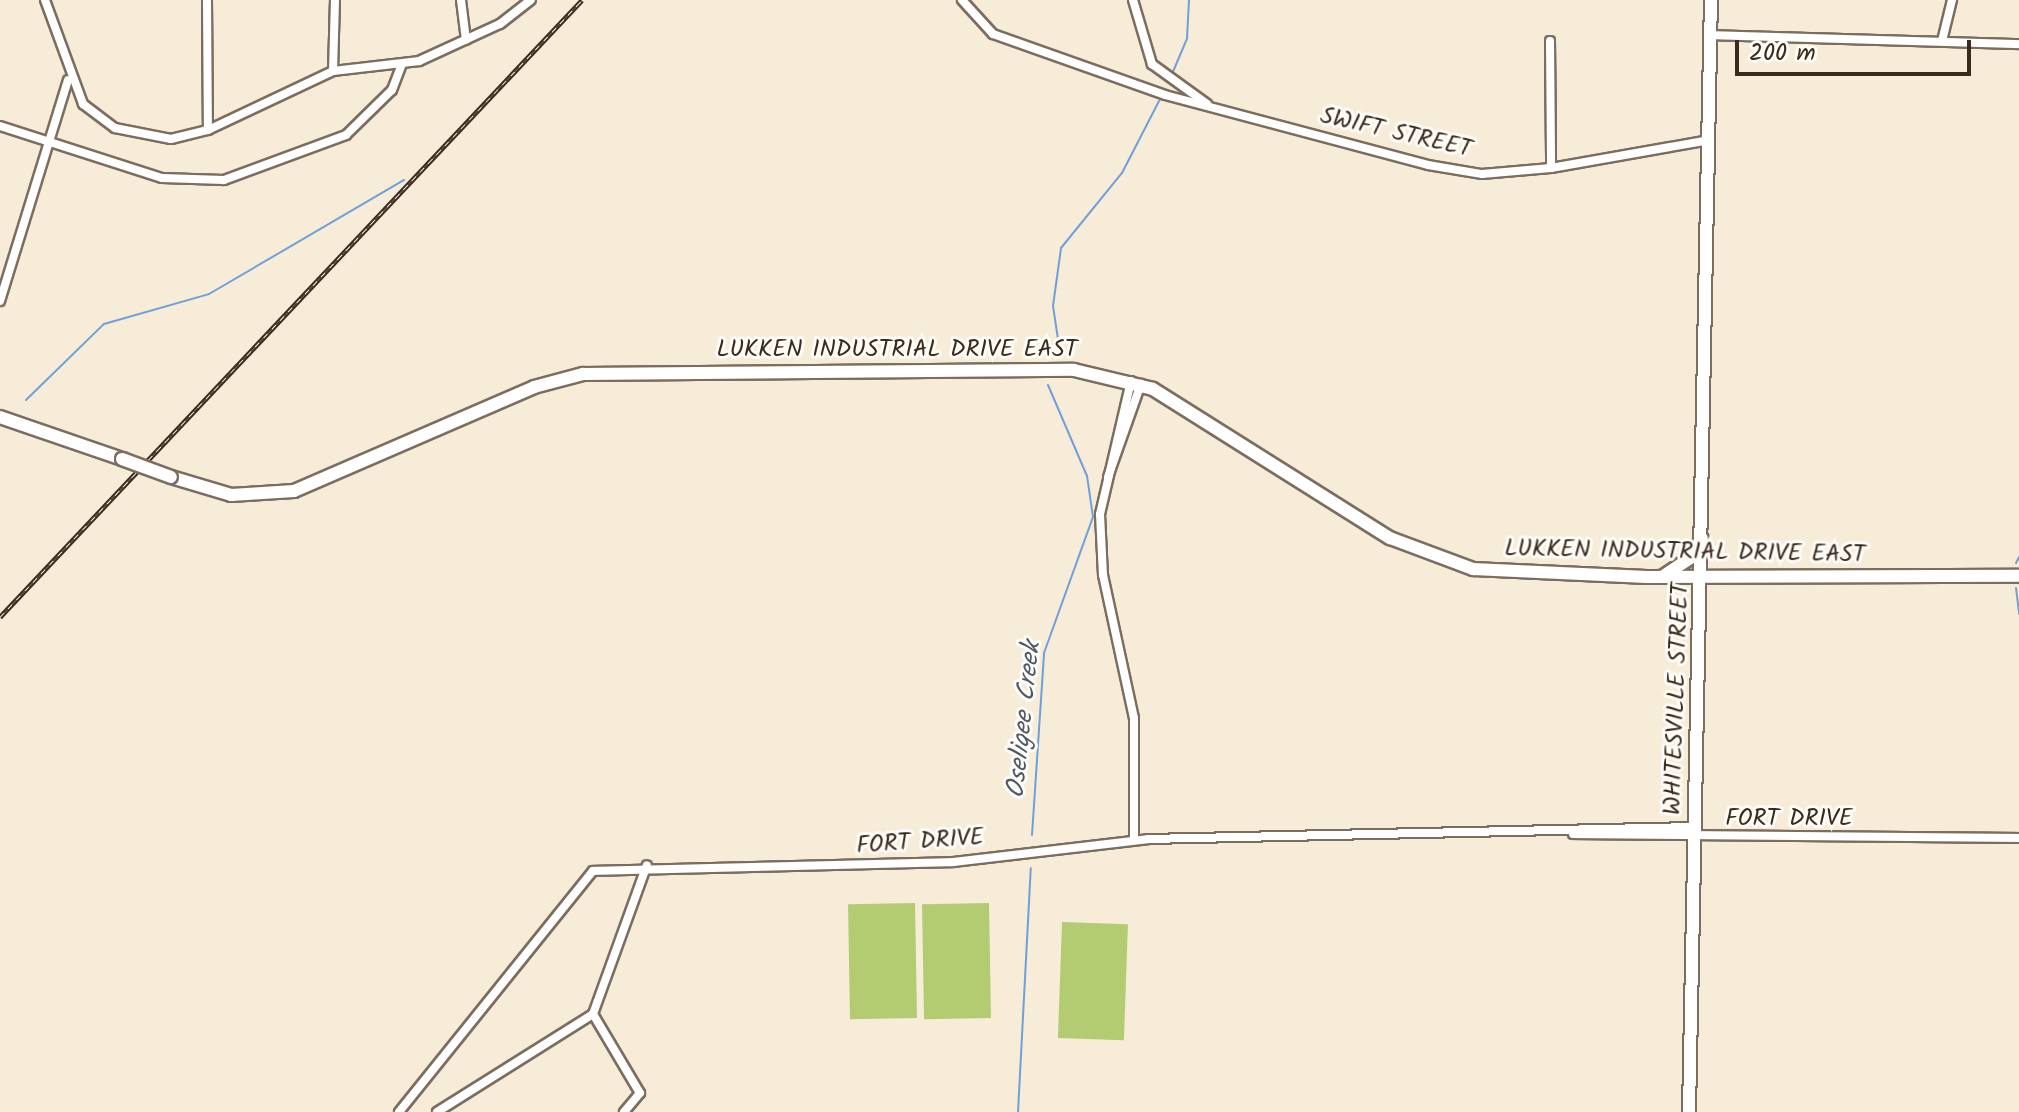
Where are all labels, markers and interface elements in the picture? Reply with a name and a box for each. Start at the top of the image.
scale bar [1739,24,1975,74]
text: 200 m [1749,34,1816,73]
street label: SWIFT STREET [1317,102,1475,164]
street label: LUKKEN INDUSTRIAL DRIVE EAST [716,336,1078,364]
street label: LUKKEN INDUSTRIAL DRIVE EAST [1504,534,1866,570]
street label: WHITESVILLE STREET [1659,582,1695,816]
water label: Oseligee Creek [1001,640,1049,800]
street label: FORT DRIVE [1725,805,1853,833]
street label: FORT DRIVE [855,823,985,861]

